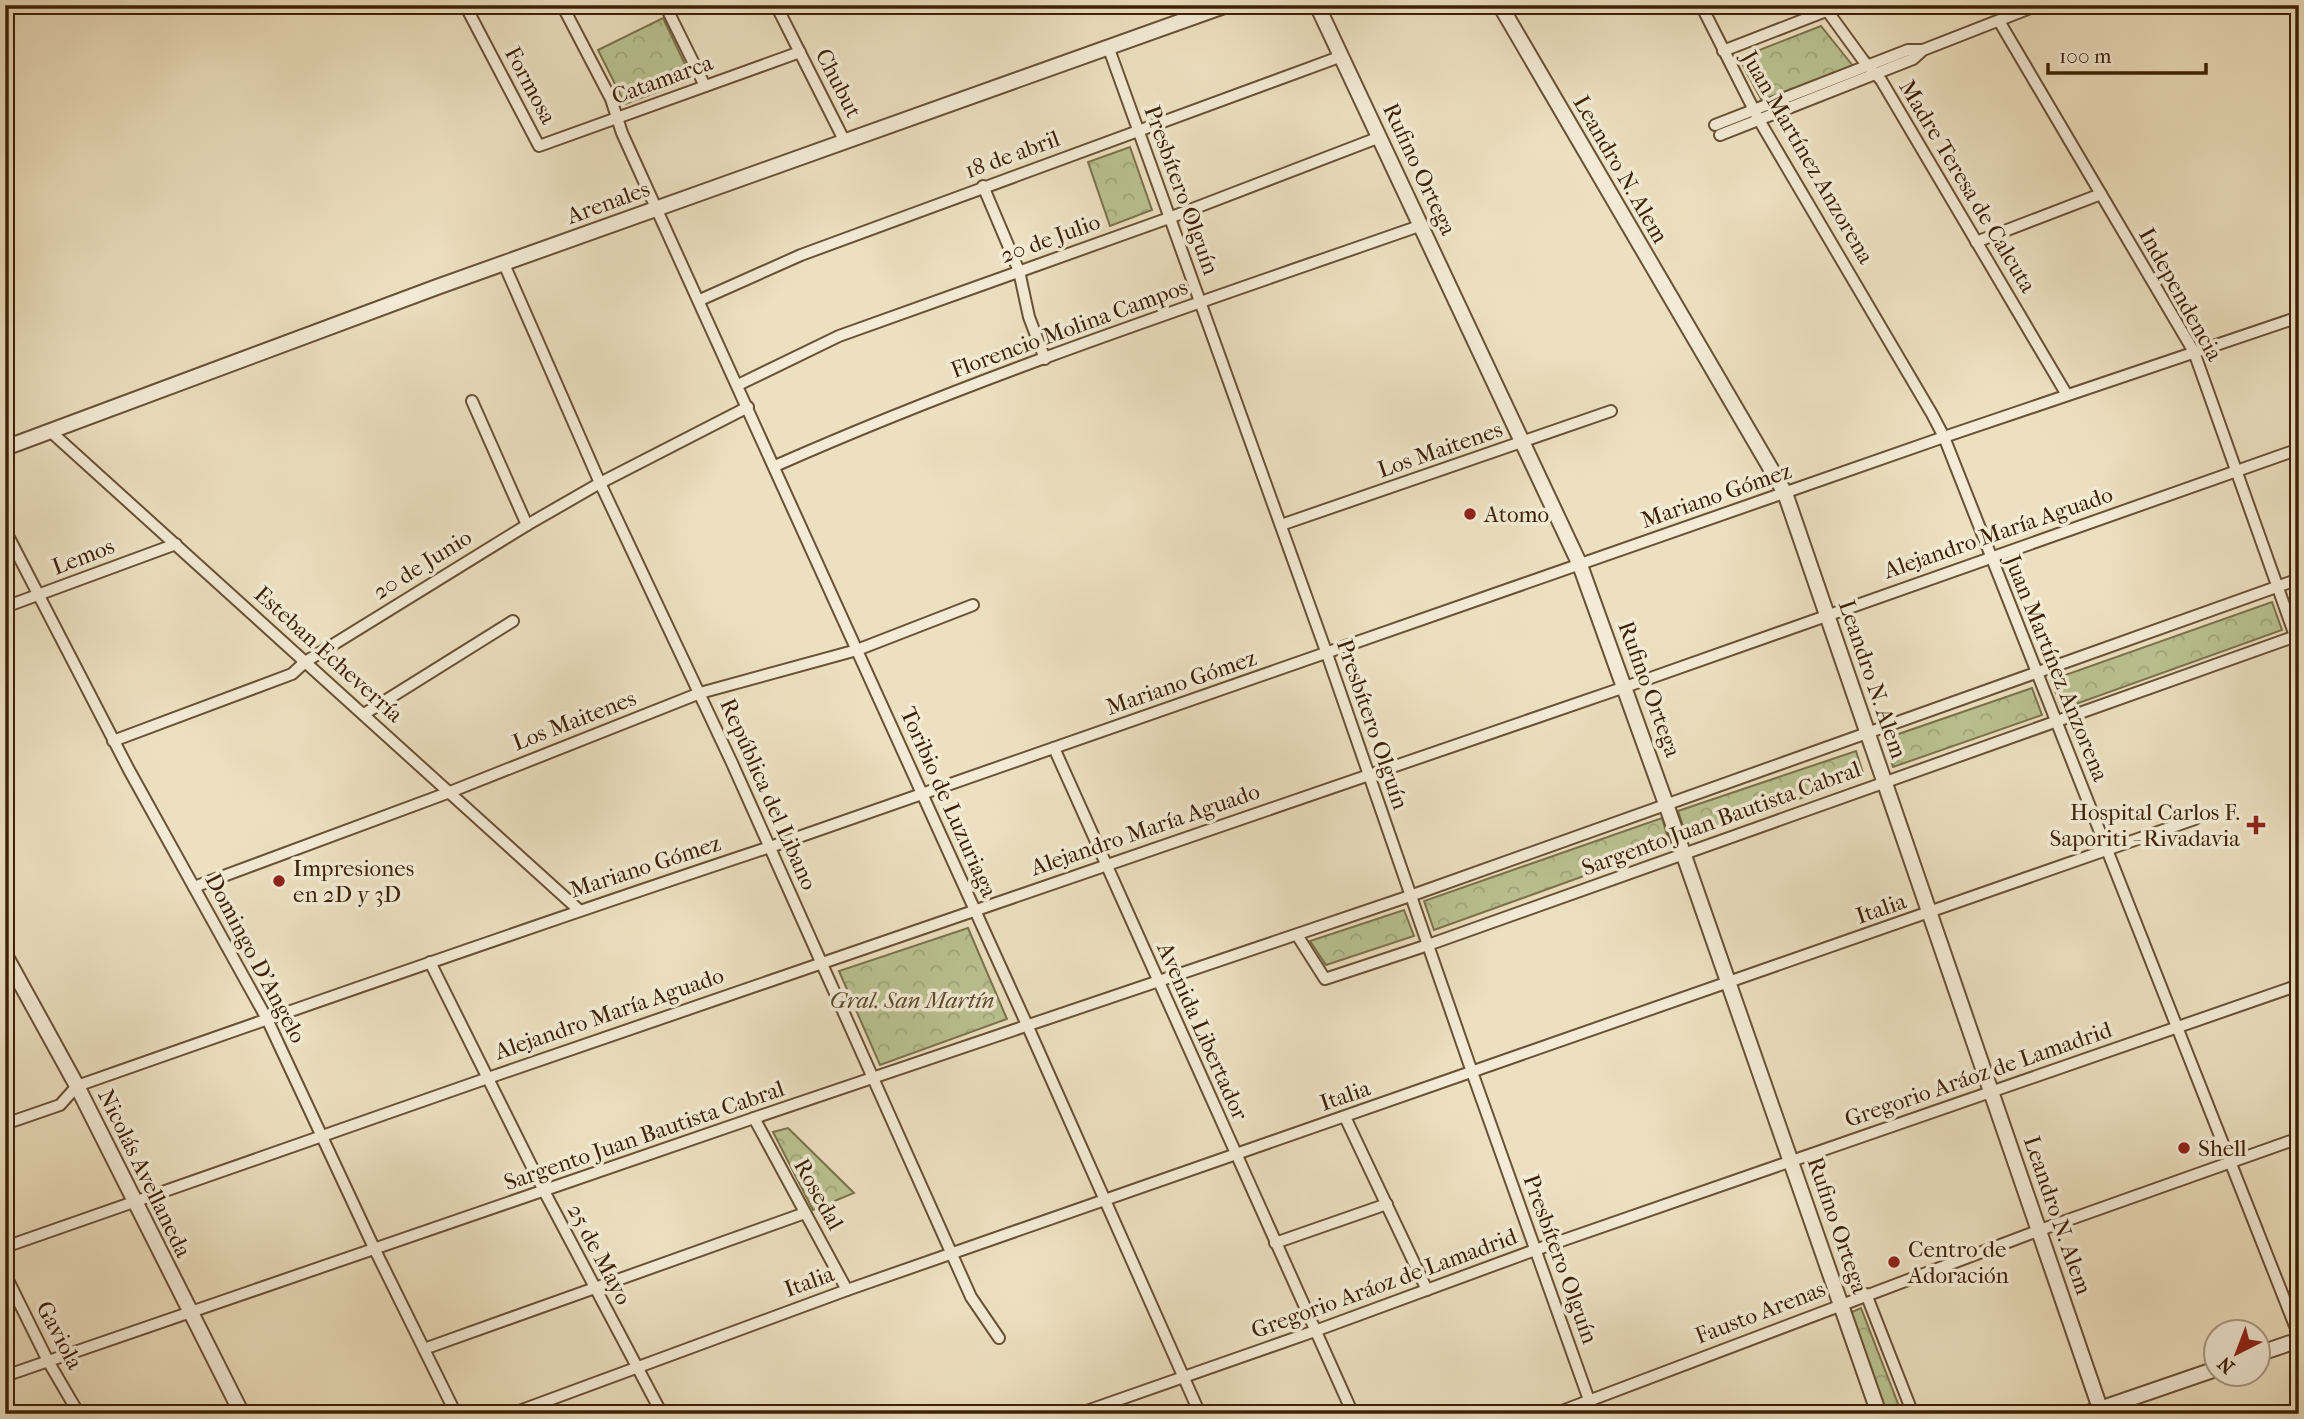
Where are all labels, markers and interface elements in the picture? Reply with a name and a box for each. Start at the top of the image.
scale bar [2048,32,2206,76]
street label: Formosa [499,42,562,129]
street label: Chubut [810,44,867,122]
street label: Juan Martínez Anzorena [1735,44,1880,269]
text: 100 m [2059,44,2112,68]
street label: Catamarca [608,49,717,110]
street label: Madre Teresa de Calcuta [1893,75,2042,298]
street label: Leandro N. Alem [1567,91,1674,248]
street label: Rufino Ortega [1377,99,1462,240]
street label: Presbítero Olguín [1138,102,1225,279]
street label: 18 de abril [961,125,1064,184]
street label: Arenales [562,175,653,230]
street label: 20 de Julio [997,208,1104,269]
street label: Independencia [2133,223,2228,366]
street label: Florencio Molina Campos [947,273,1191,384]
street label: Los Maitenes [1374,416,1506,483]
street label: Mariano Gómez [1637,457,1795,534]
street label: Alejandro María Aguado [1879,481,2116,585]
place label: Atomo [1483,501,1549,528]
marker: Atomo [1462,506,1478,522]
street label: 20 de Junio [368,524,477,605]
street label: Lemos [48,532,118,581]
street label: Juan Martínez Anzorena [1998,549,2114,786]
street label: Esteban Echeverría [249,581,409,728]
street label: Leandro N. Alem [1833,596,1912,762]
street label: Rufino Ortega [1612,618,1687,761]
street label: Presbítero Olguín [1331,636,1414,813]
street label: Mariano Gómez [1102,644,1260,721]
street label: Los Maitenes [509,685,640,756]
street label: República del Libano [714,694,823,894]
street label: Toribio de Luzuriaga [894,703,1003,902]
street label: Sargento Juan Bautista Cabral [1578,755,1865,882]
street label: Alejandro María Aguado [1026,778,1263,882]
place label: Hospital Carlos F. Saporiti - Rivadavia [2050,799,2240,852]
marker: Hospital Carlos F. Saporiti - Rivadavia [2246,815,2266,835]
street label: Mariano Gómez [566,829,724,904]
place label: Impresiones en 2D y 3D [293,855,414,908]
street label: Domingo D'Angelo [199,869,312,1048]
marker: Impresiones en 2D y 3D [271,873,287,889]
street label: Italia [1853,887,1910,930]
street label: Avenida Libertador [1151,937,1254,1124]
street label: Alejandro María Aguado [490,962,727,1066]
park label: Gral. San Martín [830,987,994,1014]
street label: Gregorio Aráoz de Lamadrid [1841,1016,2116,1133]
street label: Italia [1317,1074,1374,1117]
street label: Sargento Juan Bautista Cabral [500,1075,788,1196]
street label: Nicolás Avellaneda [92,1085,197,1262]
street label: Leandro N. Alem [2018,1132,2097,1298]
place label: Shell [2198,1135,2247,1162]
marker: Shell [2176,1140,2192,1156]
street label: Rufino Ortega [1802,1153,1874,1297]
street label: Rosedal [788,1154,849,1235]
street label: Presbítero Olguín [1517,1171,1604,1348]
street label: 25 de Mayo [562,1199,637,1309]
street label: Gregorio Aráoz de Lamadrid [1248,1223,1521,1344]
place label: Centro de Adoración [1907,1236,2010,1289]
marker: Centro de Adoración [1886,1254,1902,1270]
street label: Italia [780,1260,838,1303]
street label: Fausto Arenas [1691,1275,1829,1350]
street label: Gaviola [30,1297,89,1374]
north arrow [2202,1318,2272,1388]
text: N [2213,1352,2239,1378]

